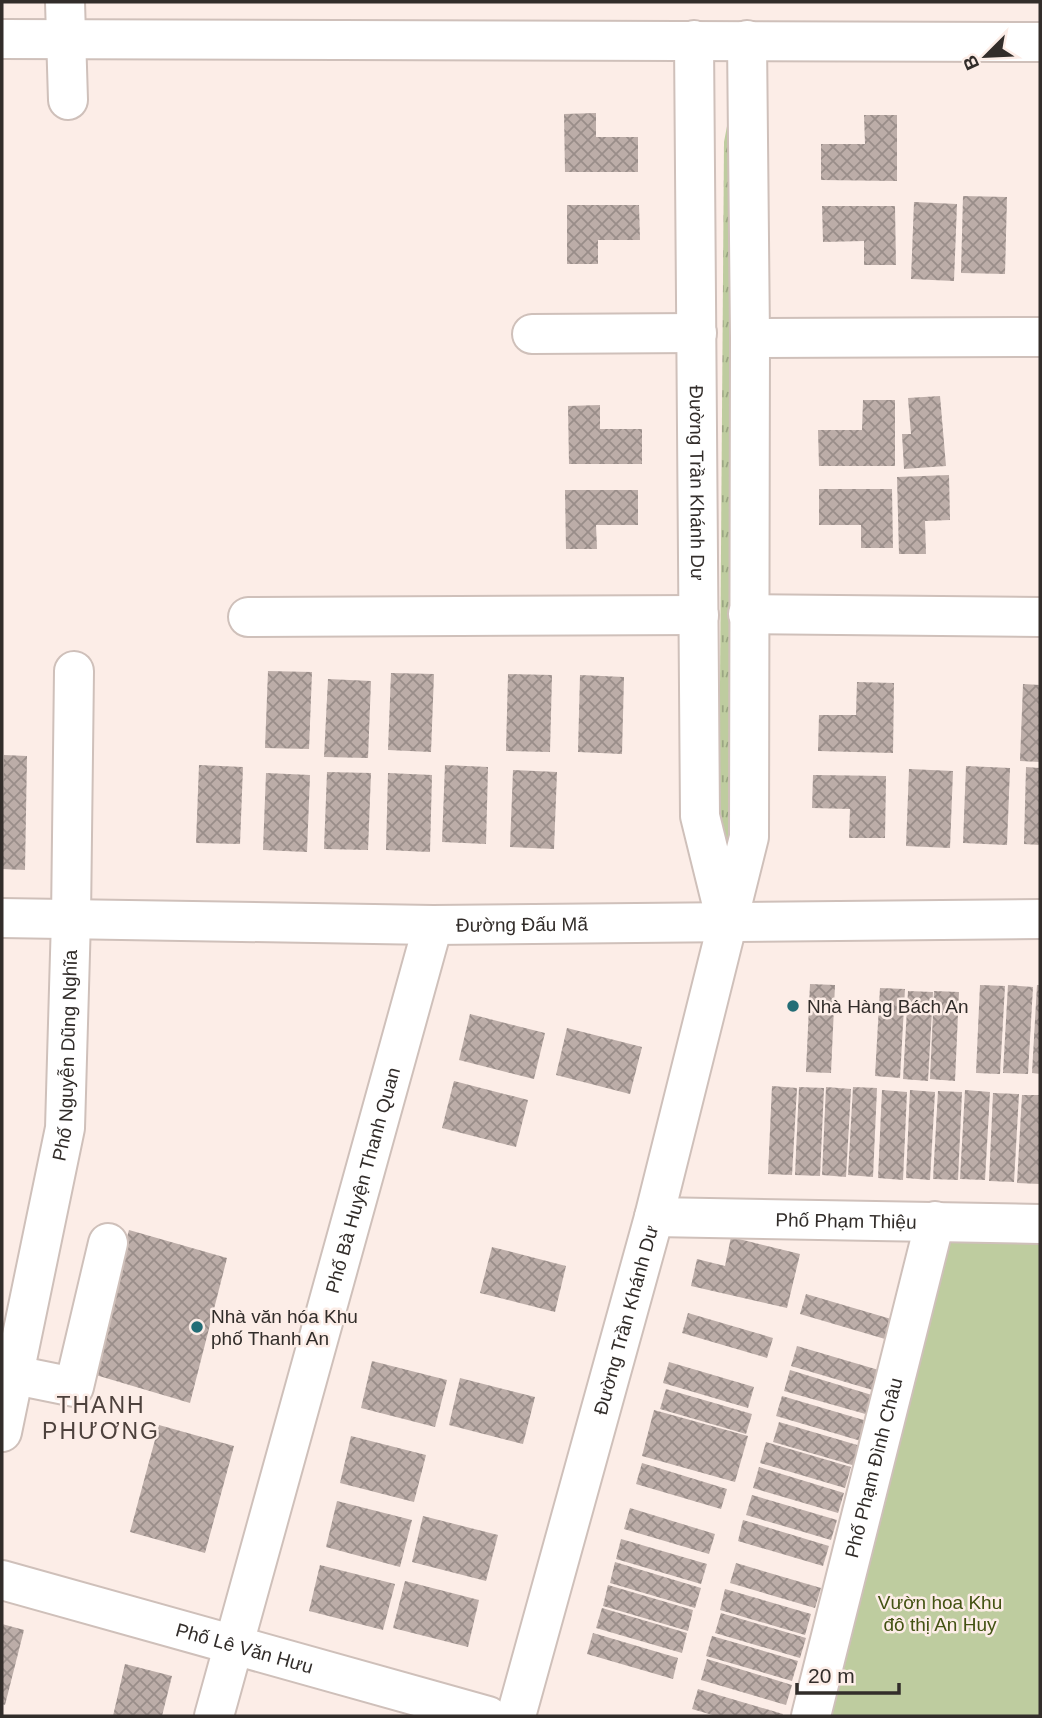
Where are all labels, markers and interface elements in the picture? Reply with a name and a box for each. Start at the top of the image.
north arrow [951,21,1021,91]
text: B [959,52,983,73]
street label: Đường Trần Khánh Dư [686,385,708,581]
street label: Đường Đấu Mã [456,913,588,936]
street label: Phố Nguyễn Dũng Nghĩa [48,949,81,1163]
place label: Nhà Hàng Bách An [807,996,969,1017]
marker: Nhà Hàng Bách An [785,998,801,1014]
street label: Phố Bà Huyện Thanh Quan [322,1065,404,1296]
street label: Phố Phạm Thiệu [775,1209,917,1233]
street label: Đường Trần Khánh Dư [590,1223,662,1417]
place label: Nhà văn hóa Khu phố Thanh An [211,1306,358,1349]
marker: Nhà văn hóa Khu phố Thanh An [189,1319,205,1335]
street label: Phố Phạm Đình Châu [841,1376,906,1560]
district label: THANH PHƯƠNG [42,1392,160,1444]
park label: Vườn hoa Khu đô thị An Huy [878,1592,1002,1635]
street label: Phố Lê Văn Hưu [173,1619,316,1678]
scale bar [797,1652,898,1696]
text: 20 m [808,1664,855,1687]

